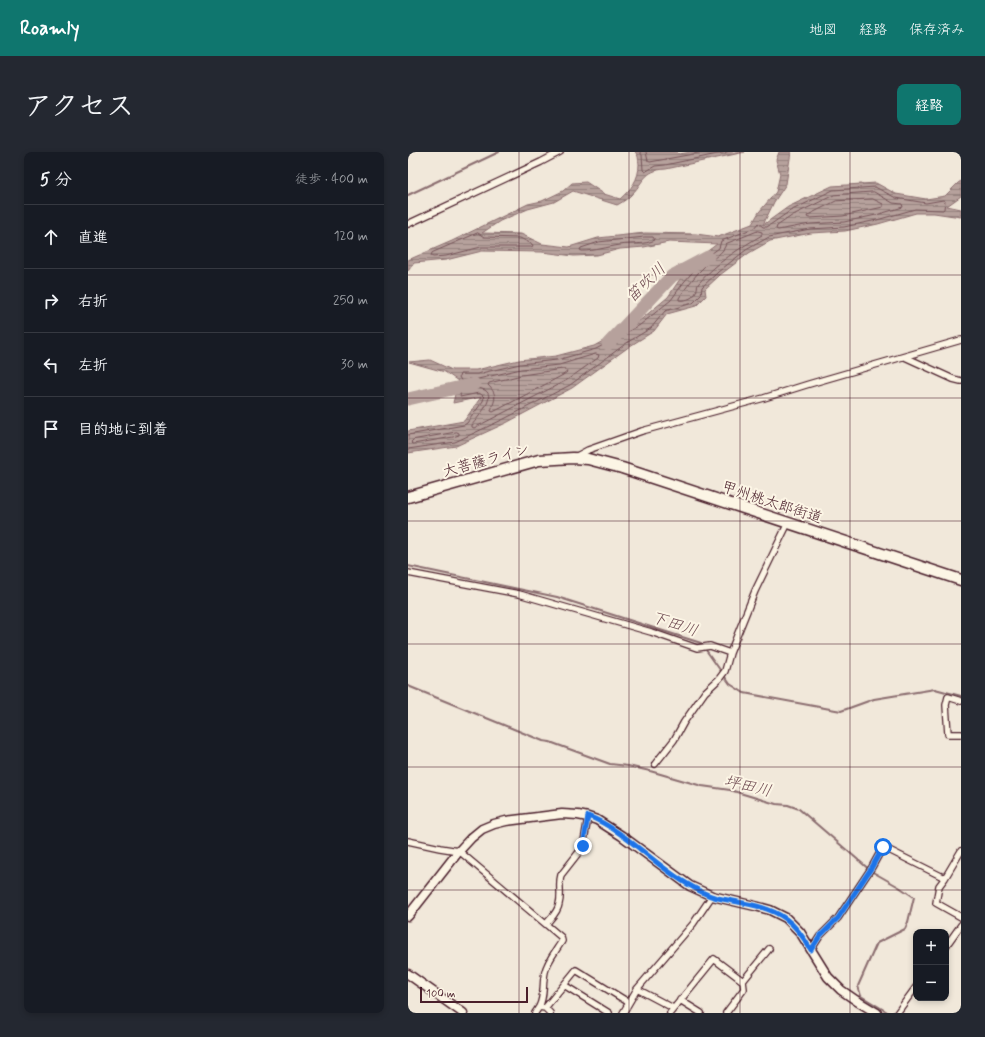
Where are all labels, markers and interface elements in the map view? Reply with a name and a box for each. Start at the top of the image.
text: Roamly [20,16,79,41]
text: 地図 [809,21,837,39]
text: 経路 [859,21,887,39]
text: 保存済み [909,21,965,39]
button: 経路 [897,84,961,125]
text: アクセス [24,89,134,126]
text: 5 分 [40,169,72,191]
text: 徒歩 · 400 m [295,171,368,188]
icon: ahead [40,226,62,248]
text: 直進 [78,228,108,248]
text: 120 m [334,228,368,245]
water label: 笛吹川 [621,259,671,307]
icon: right [40,290,62,312]
text: 右折 [78,292,108,312]
text: 250 m [333,292,368,309]
icon: left [40,354,62,376]
text: 左折 [78,356,108,376]
text: 30 m [341,356,368,373]
icon: arrive [40,418,62,440]
text: 目的地に到着 [78,420,168,440]
street label: 大菩薩ライン [440,440,532,482]
street label: 甲州桃太郎街道 [719,477,825,529]
water label: 下田川 [648,607,701,642]
water label: 坪田川 [722,771,773,802]
route end [574,837,592,855]
route start [874,838,892,856]
map controls [913,929,949,1001]
button: + [913,929,949,965]
button: − [913,965,949,1001]
scale bar [420,985,528,1004]
text: 100 m [426,987,456,1001]

